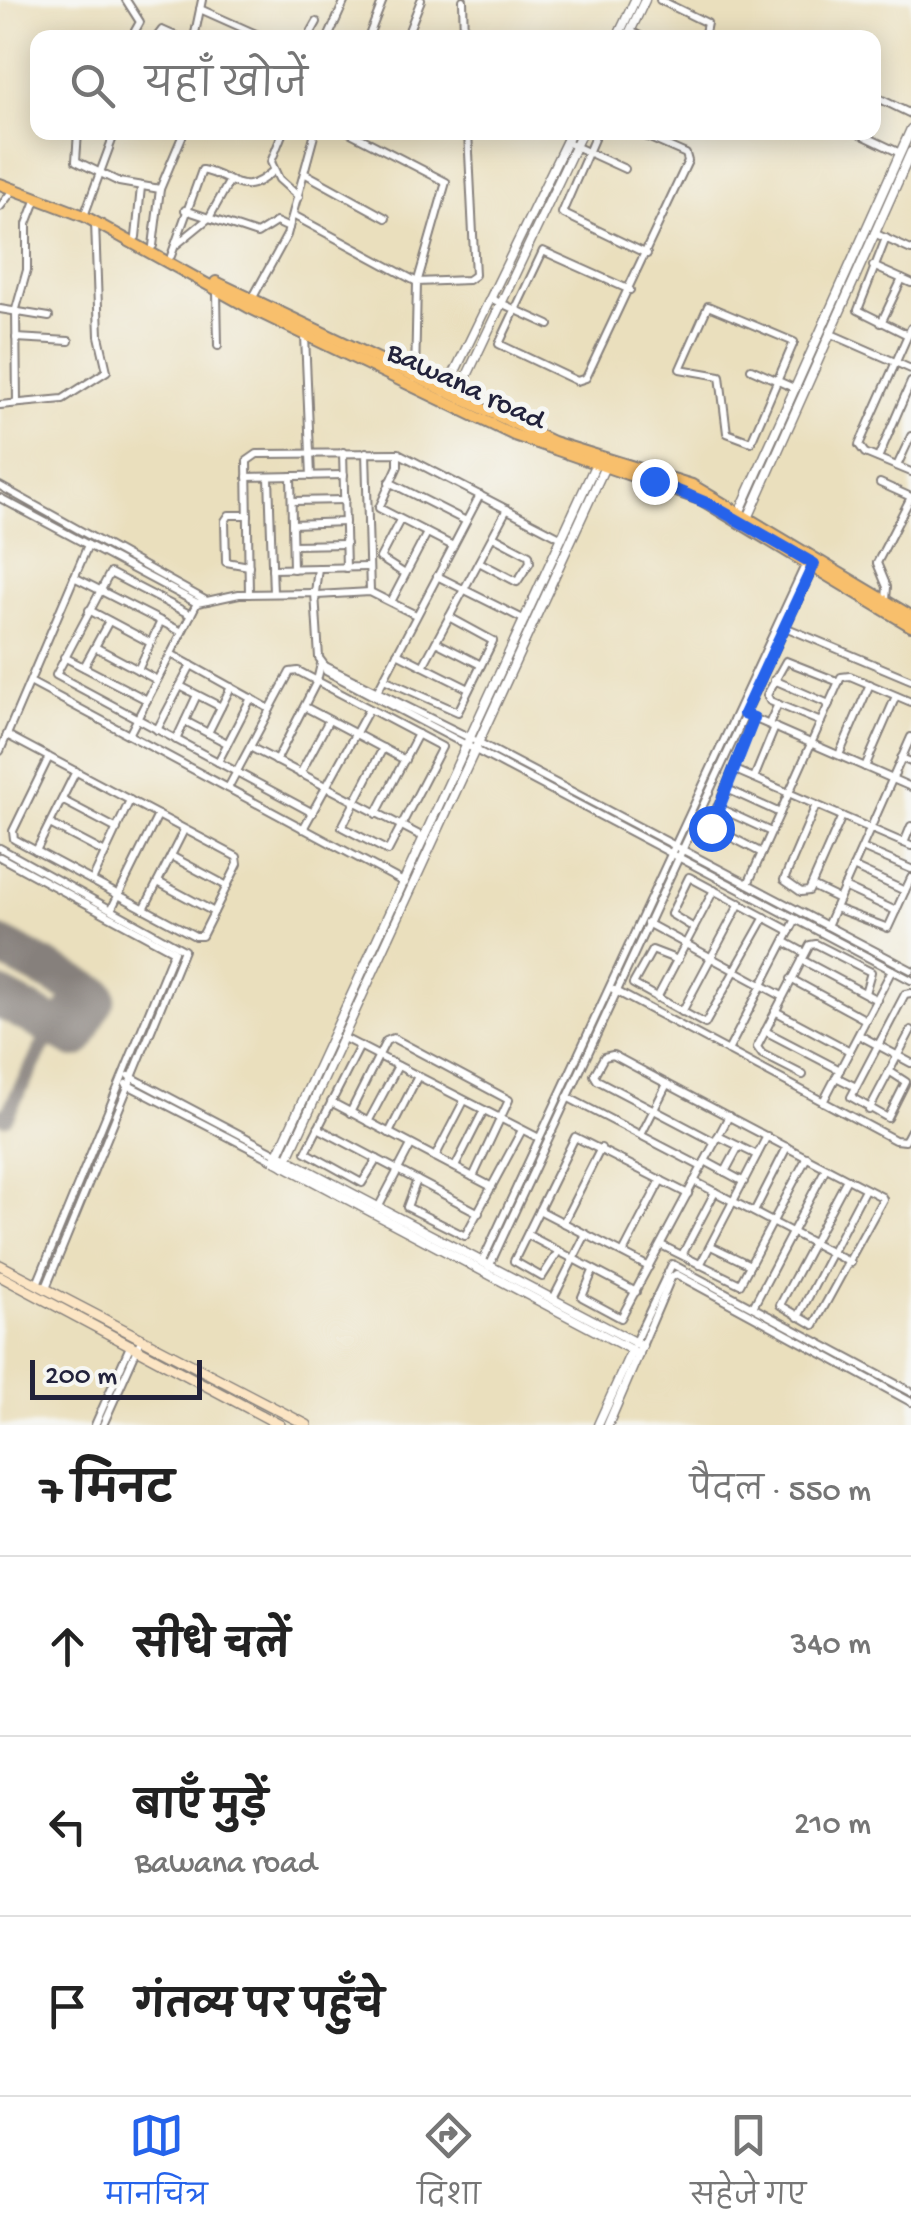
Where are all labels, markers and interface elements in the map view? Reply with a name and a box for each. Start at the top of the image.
search box [30,30,881,140]
icon: search [65,58,120,113]
text: यहाँ खोजें [145,66,308,110]
street label: Bawana road [380,336,552,441]
route end [632,459,678,505]
route start [689,806,735,852]
scale bar [30,1355,202,1400]
text: 200 m [45,1361,117,1394]
text: 7 मिनट [40,1469,174,1518]
text: पैदल · 550 m [690,1474,871,1512]
icon: ahead [40,1619,95,1674]
text: सीधे चलें [135,1627,290,1671]
text: 340 m [791,1627,871,1665]
text: बाएँ मुड़ें [135,1788,268,1832]
icon: left [40,1799,95,1854]
text: 210 m [794,1807,871,1845]
text: Bawana road [135,1846,317,1884]
icon: arrive [40,1979,95,2034]
text: गंतव्य पर पहुँचे [135,1987,384,2031]
tab: मानचित्र [105,2108,208,2225]
tab: दिशा [417,2108,481,2225]
tab: सहेजे गए [690,2108,806,2225]

